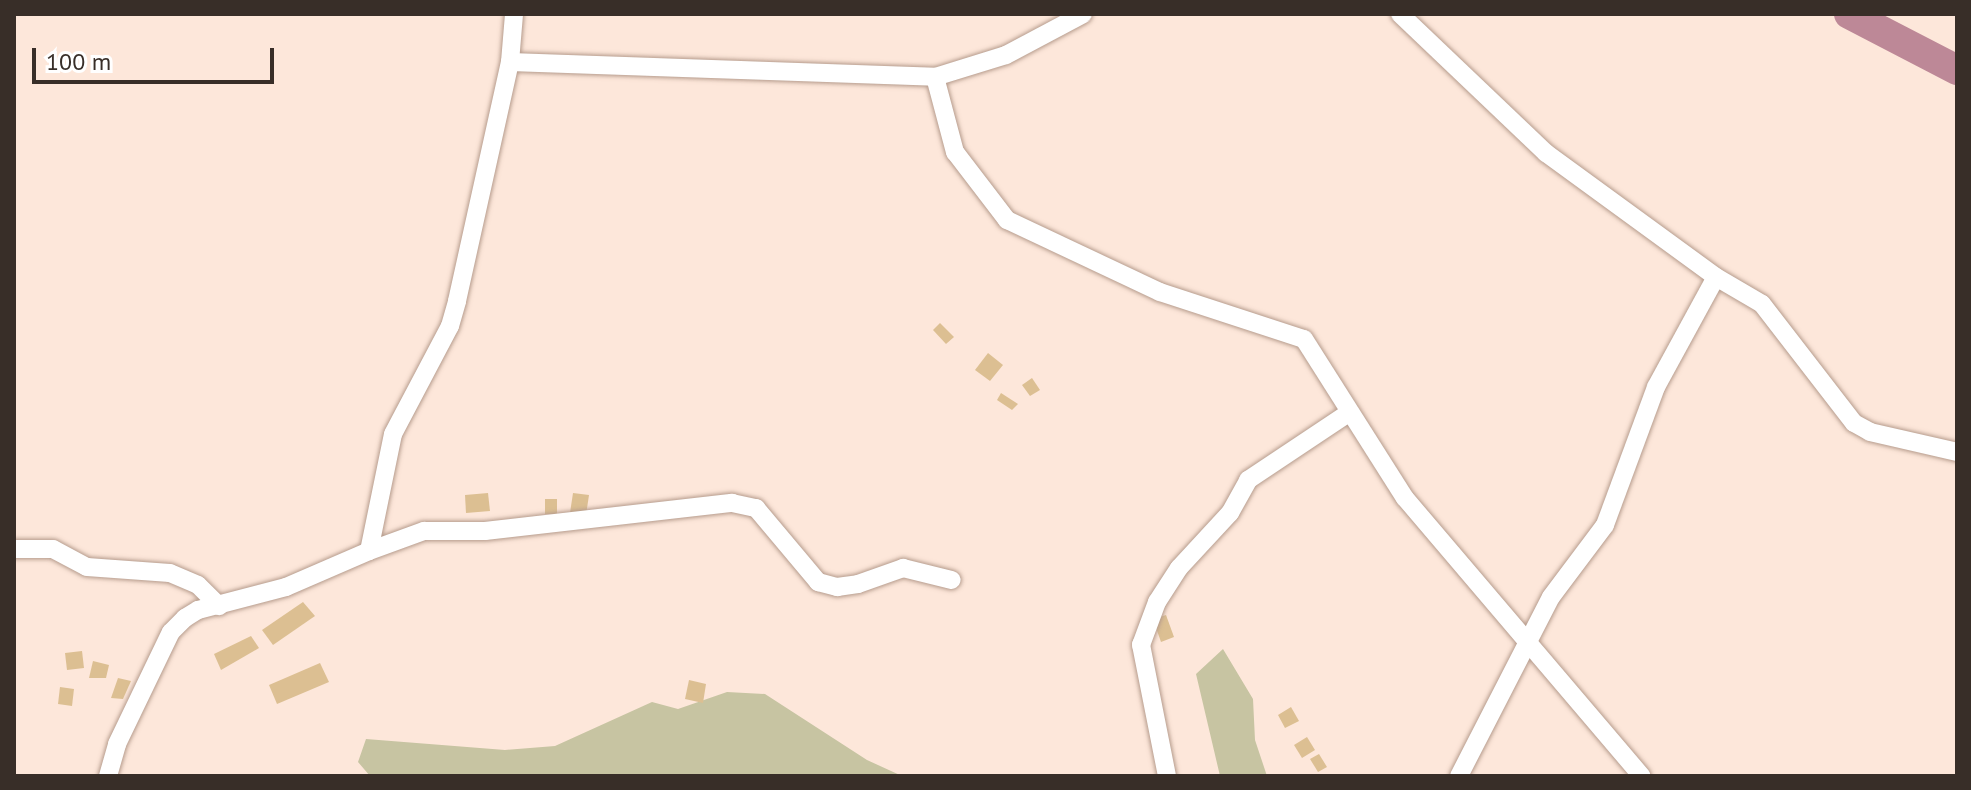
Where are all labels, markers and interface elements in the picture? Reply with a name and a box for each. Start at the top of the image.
scale bar [36,32,278,82]
text: 100 m [46,46,111,77]

